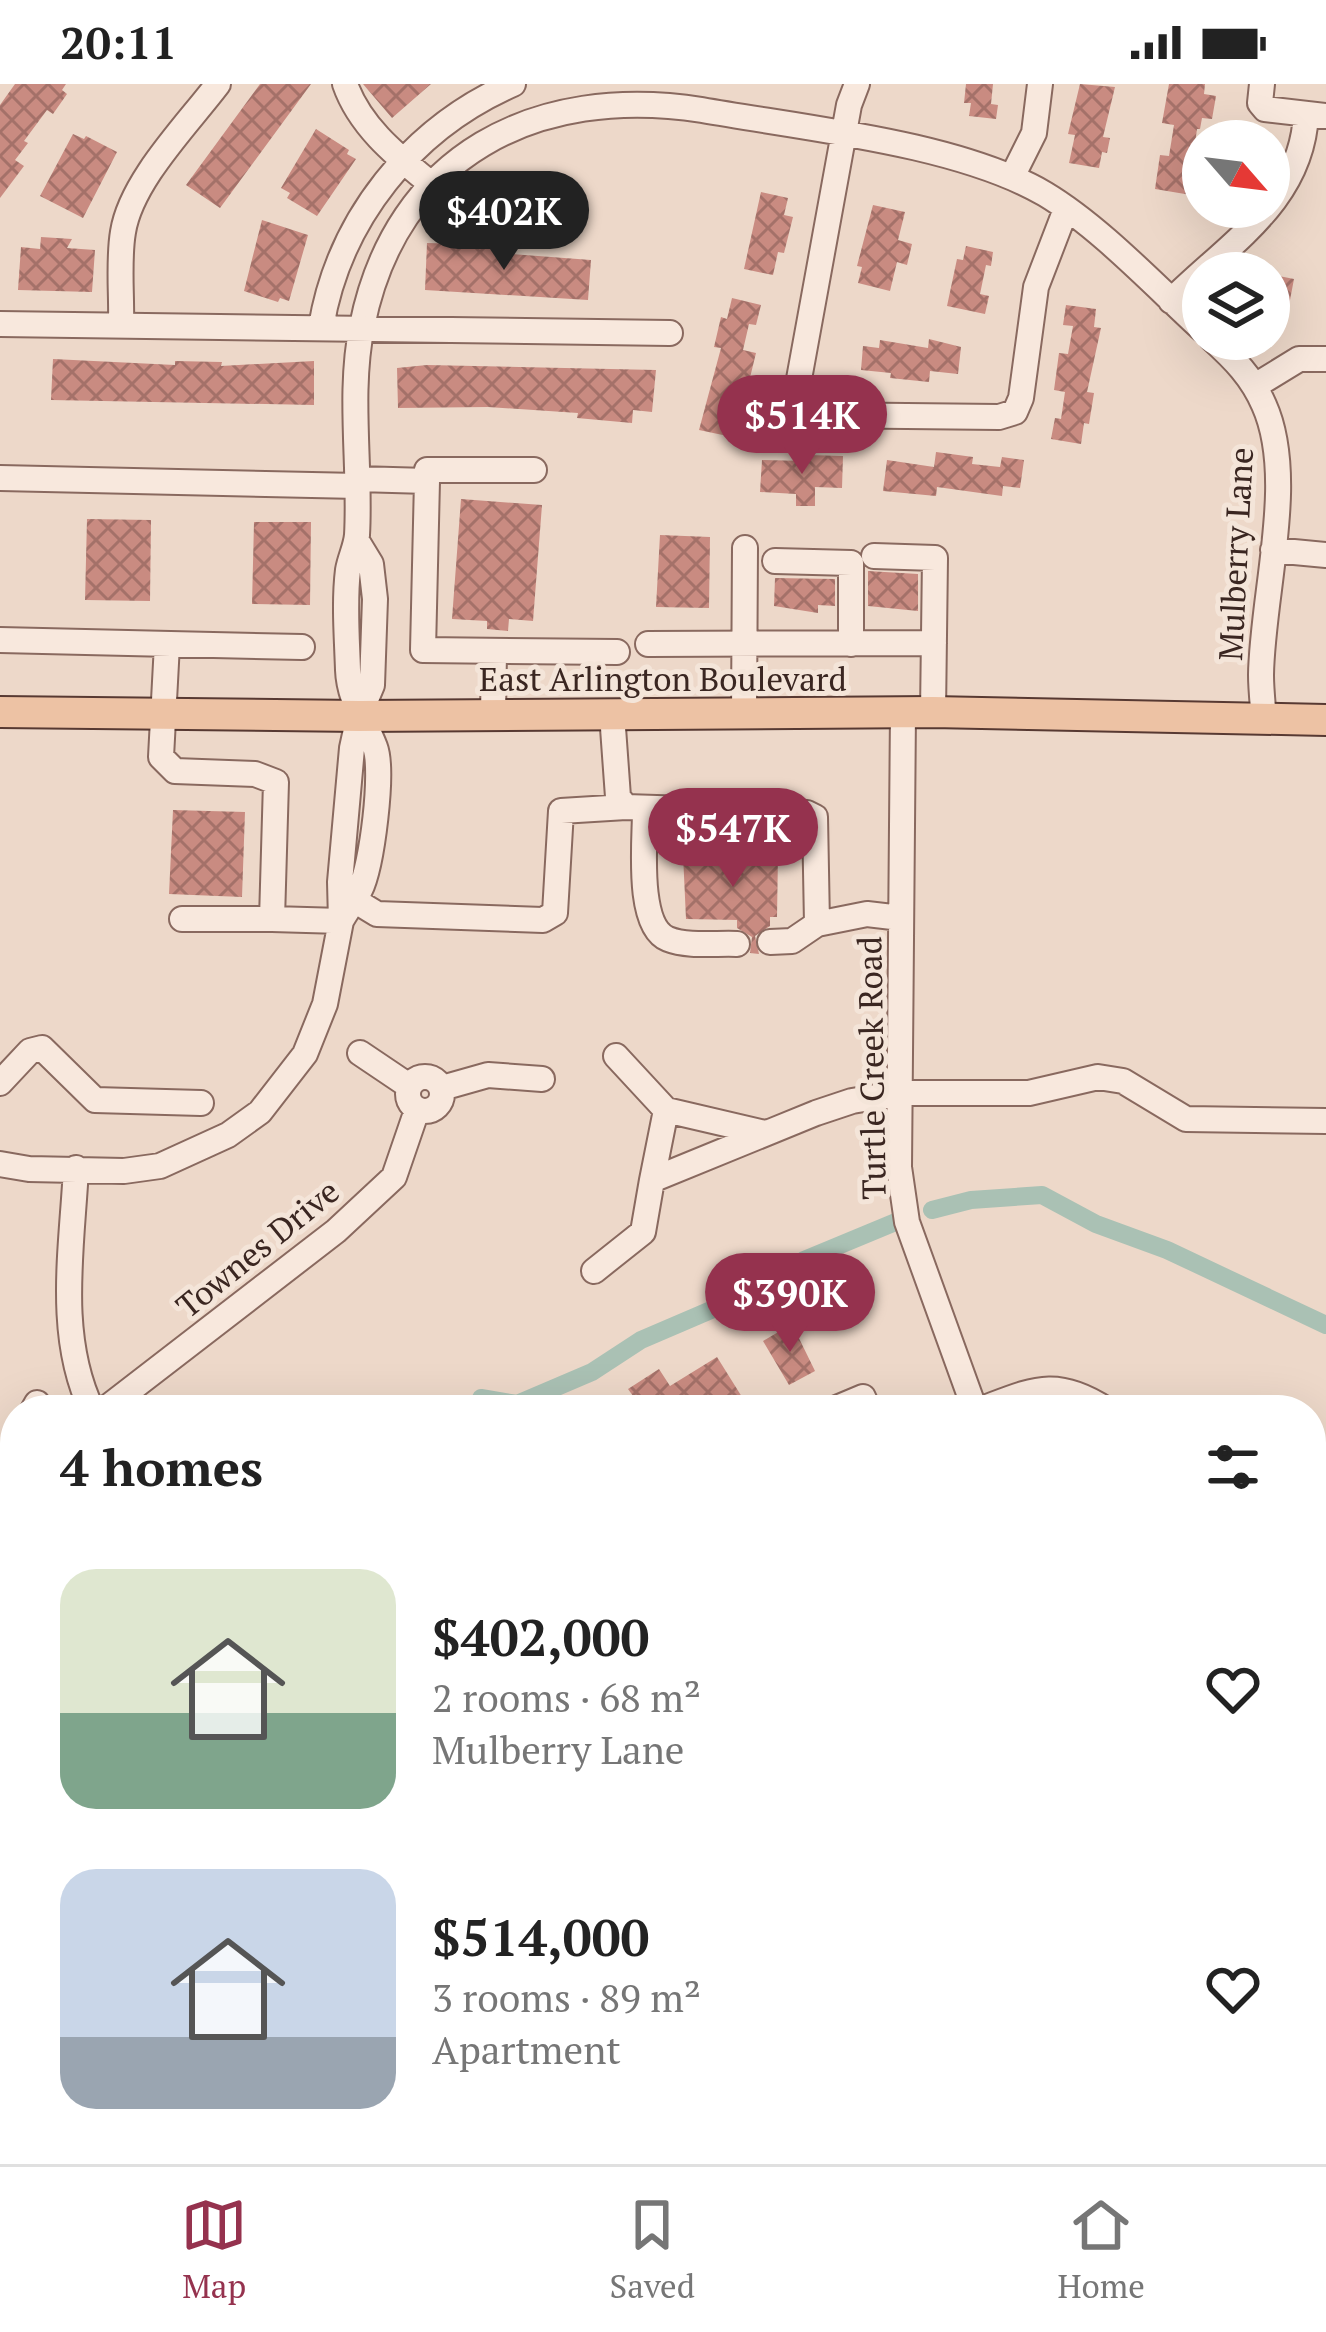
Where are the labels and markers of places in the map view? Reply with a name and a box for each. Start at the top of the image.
pin: $402K [420,171,588,273]
pin: $514K [718,375,886,477]
pin: $547K [649,788,817,890]
pin: $390K [706,1253,874,1355]

